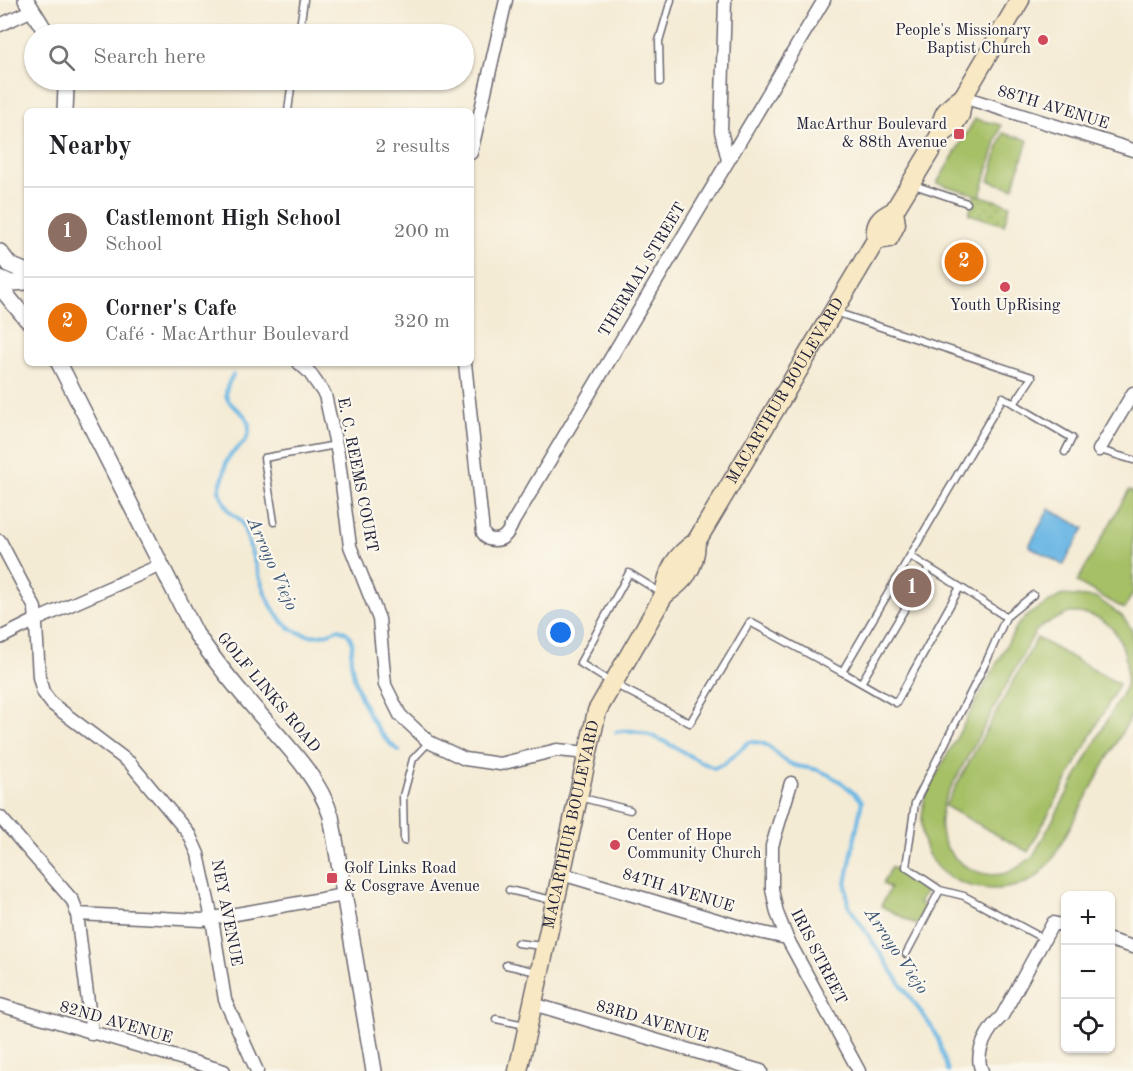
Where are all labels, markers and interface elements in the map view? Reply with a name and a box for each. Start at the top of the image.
place label: People's Missionary Baptist Church [895,23,1032,57]
search box [24,24,474,90]
marker: People's Missionary Baptist Church [1036,33,1050,47]
icon: search [45,41,78,74]
text: Search here [93,46,206,68]
street label: 88TH AVENUE [995,83,1111,133]
place label: MacArthur Boulevard & 88th Avenue [796,117,947,151]
marker: MacArthur Boulevard & 88th Avenue [952,127,966,141]
text: Nearby [48,134,132,160]
text: 2 results [375,137,450,157]
street label: THERMAL STREET [597,200,689,340]
text: Castlemont High School [105,208,341,230]
text: 1 [62,222,73,242]
text: 200 m [394,222,450,242]
text: School [105,235,162,255]
pin: 2 [944,240,984,284]
marker: Youth UpRising [998,280,1012,294]
street label: MACARTHUR BOULEVARD [724,296,847,487]
text: Corner's Cafe [105,298,237,320]
place label: Youth UpRising [950,298,1061,314]
text: 2 [62,312,73,332]
text: 320 m [394,312,450,332]
text: Café · MacArthur Boulevard [105,325,350,345]
street label: E. C. REEMS COURT [334,396,380,554]
water label: Arroyo Viejo [243,514,301,613]
pin: 1 [892,566,932,610]
your location [546,618,575,647]
street label: GOLF LINKS ROAD [213,630,323,756]
street label: MACARTHUR BOULEVARD [541,719,603,931]
place label: Center of Hope Community Church [627,828,762,862]
marker: Center of Hope Community Church [608,838,622,852]
street label: NEY AVENUE [208,858,244,968]
place label: Golf Links Road & Cosgrave Avenue [344,861,480,895]
street label: 84TH AVENUE [620,866,736,916]
marker: Golf Links Road & Cosgrave Avenue [325,871,339,885]
map controls [1061,891,1115,1053]
button: + [1061,891,1115,945]
water label: Arroyo Viejo [860,904,931,997]
street label: IRIS STREET [787,907,849,1007]
button: − [1061,945,1115,999]
street label: 83RD AVENUE [594,998,710,1046]
street label: 82ND AVENUE [58,999,174,1047]
button: locate [1061,999,1115,1053]

